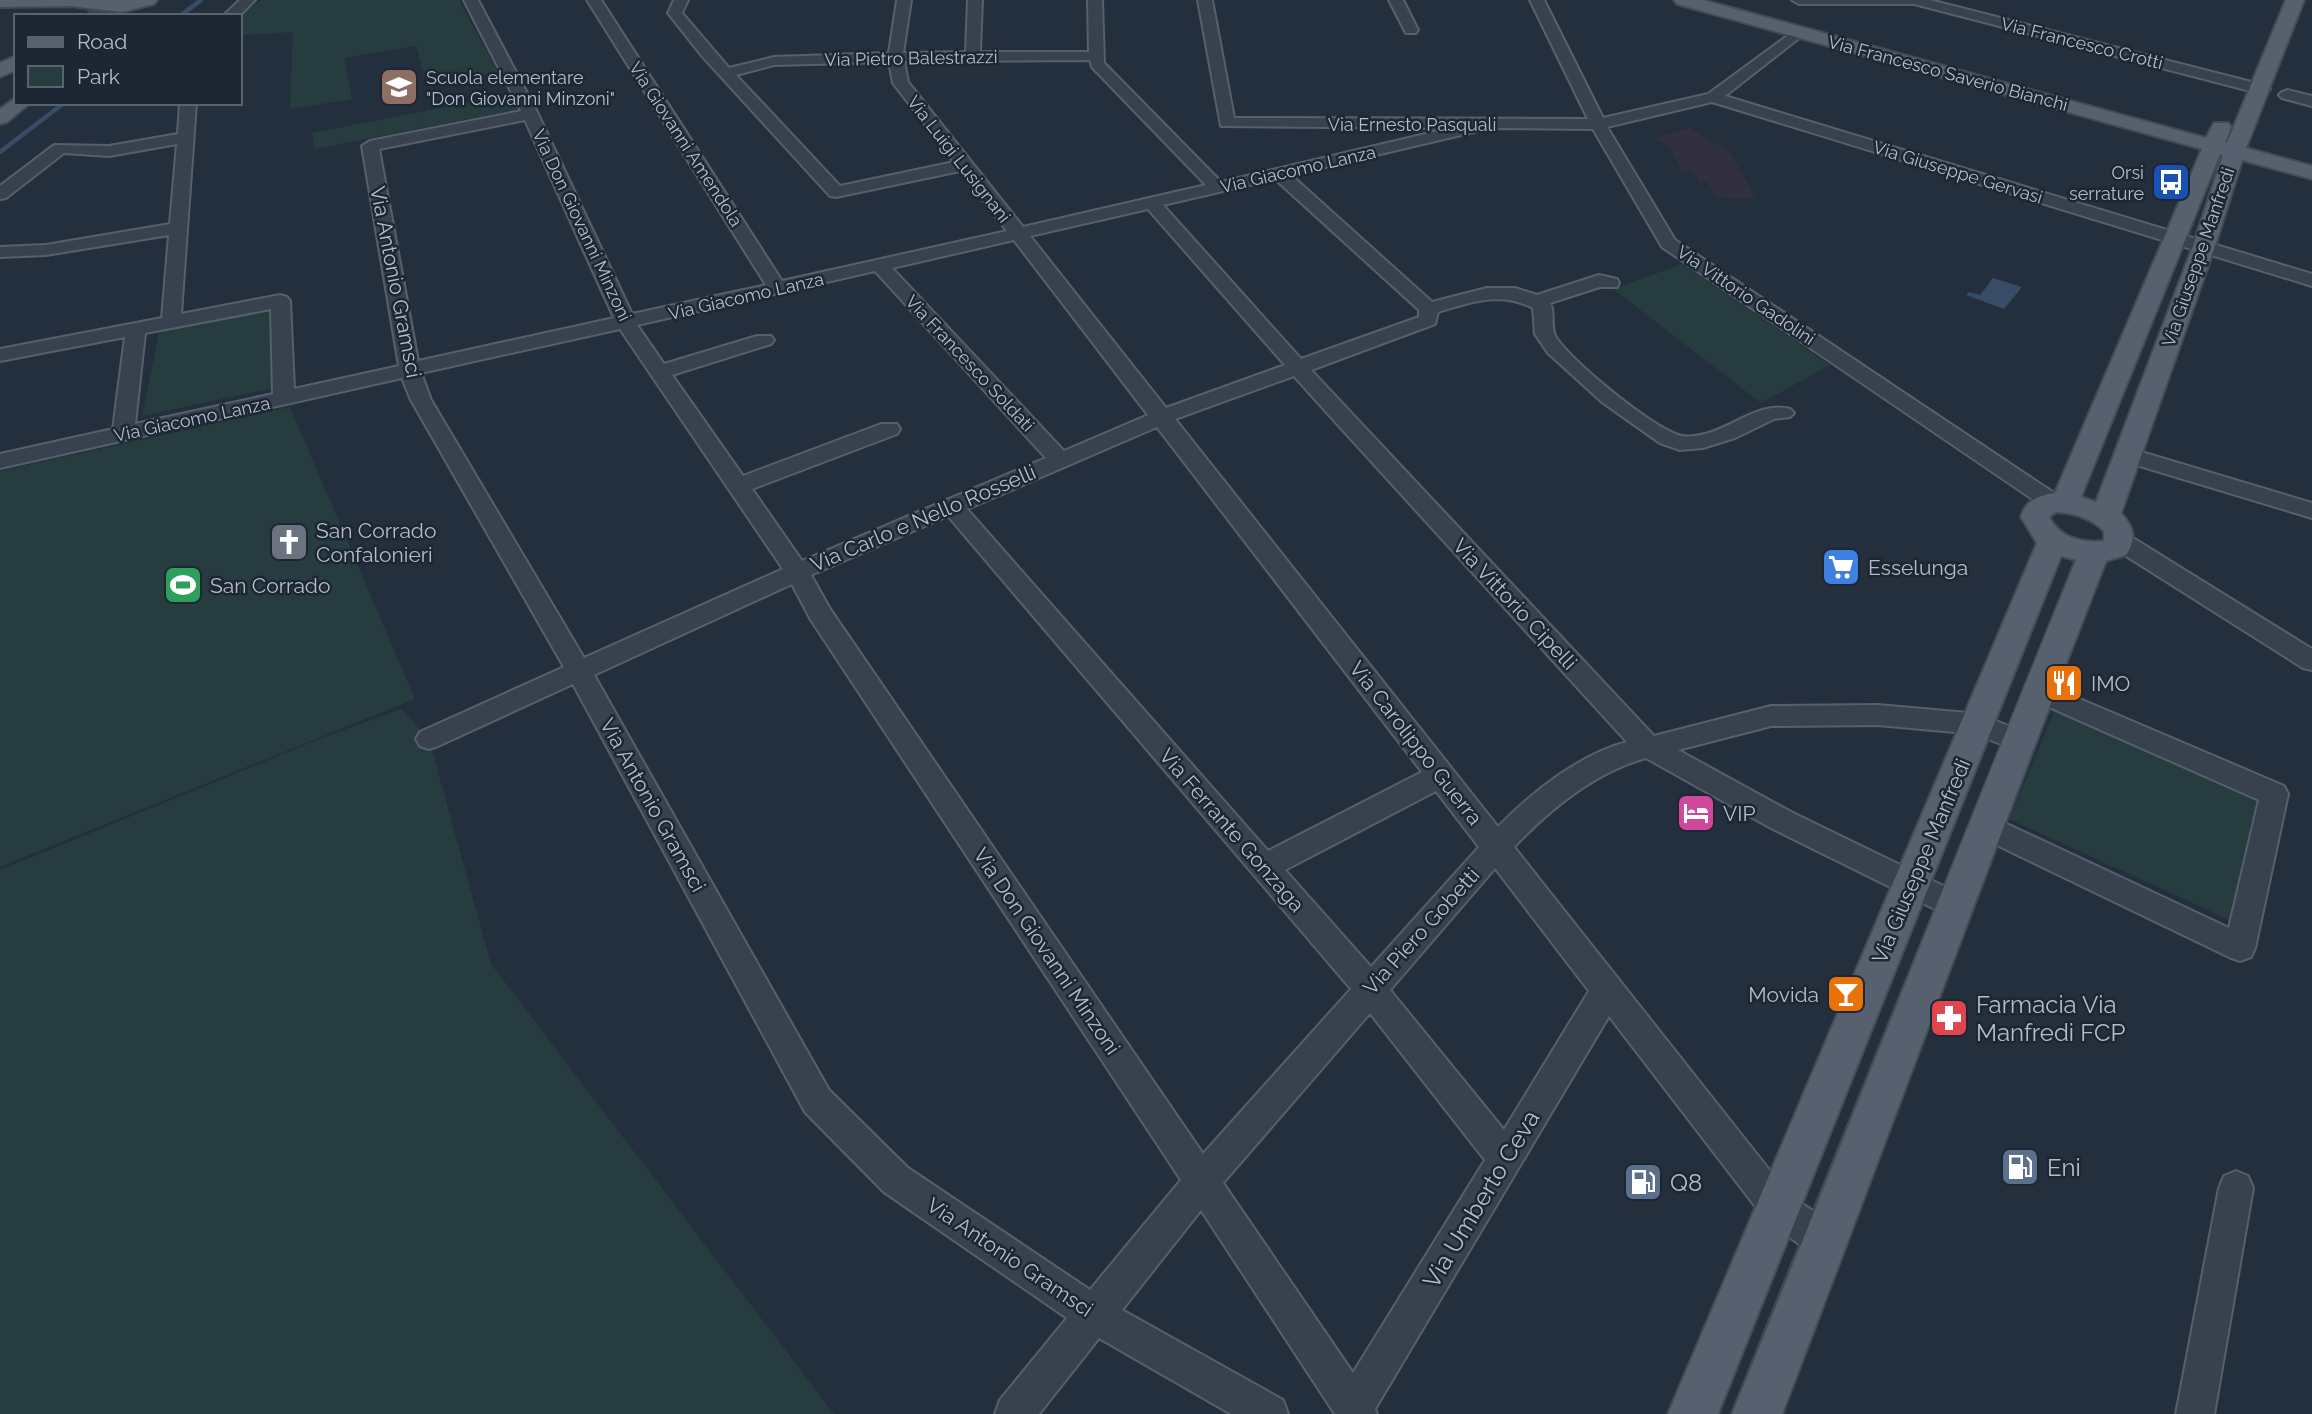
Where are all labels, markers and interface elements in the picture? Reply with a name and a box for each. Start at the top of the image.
street label: Via Francesco Crotti [1999,13,2165,73]
legend [14,14,242,105]
text: Road [77,29,127,54]
street label: Via Francesco Saverio Bianchi [1826,31,2070,115]
street label: Via Pietro Balestrazzi [824,46,998,70]
street label: Via Giovanni Amendola [625,58,747,230]
text: Park [77,64,120,89]
school or university icon: Scuola elementare "Don Giovanni Minzoni" [378,66,420,108]
place label: Scuola elementare "Don Giovanni Minzoni" [426,67,615,109]
street label: Via Luigi Lusignani [903,92,1015,226]
street label: Via Ernesto Pasquali [1328,114,1496,135]
street label: Via Don Giovanni Minzoni [528,126,636,324]
street label: Via Giuseppe Gervasi [1871,136,2045,208]
street label: Via Giacomo Lanza [1218,141,1378,197]
bus stop icon: Orsi serrature [2150,161,2192,203]
place label: Orsi serrature [2069,162,2144,204]
street label: Via Giuseppe Manfredi [2157,165,2239,349]
street label: Via Antonio Gramsci [365,184,427,380]
street label: Via Vittorio Gadolini [1673,241,1819,349]
street label: Via Giacomo Lanza [666,268,826,324]
street label: Via Francesco Soldati [901,291,1039,435]
street label: Via Giacomo Lanza [112,392,272,446]
street label: Via Carlo e Nello Rosselli [807,459,1039,577]
place label: San Corrado Confalonieri [316,518,436,567]
church icon: San Corrado Confalonieri [268,521,310,563]
street label: Via Vittorio Cipelli [1448,533,1582,675]
supermarket icon: Esselunga [1820,546,1862,588]
place label: Esselunga [1868,555,1968,580]
sports icon: San Corrado [162,564,204,606]
place label: San Corrado [210,573,330,598]
street label: Via Carolippo Guerra [1344,656,1488,830]
restaurant icon: IMO [2043,662,2085,704]
place label: IMO [2091,671,2130,696]
street label: Via Antonio Gramsci [595,714,711,896]
street label: Via Ferrante Gonzaga [1154,743,1310,917]
street label: Via Giuseppe Manfredi [1867,755,1975,967]
hotel icon: VIP [1675,792,1717,834]
place label: VIP [1723,801,1756,826]
street label: Via Don Giovanni Minzoni [968,843,1126,1059]
street label: Via Piero Gobetti [1358,862,1484,1000]
bar icon: Movida [1825,973,1867,1015]
place label: Movida [1748,982,1819,1007]
place label: Farmacia Via Manfredi FCP [1976,990,2125,1047]
pharmacy icon: Farmacia Via Manfredi FCP [1928,997,1970,1039]
street label: Via Umberto Ceva [1417,1105,1545,1293]
fuel station icon: Eni [1999,1146,2041,1188]
place label: Eni [2047,1153,2081,1182]
fuel station icon: Q8 [1622,1161,1664,1203]
place label: Q8 [1670,1168,1702,1197]
street label: Via Antonio Gramsci [922,1192,1098,1322]

